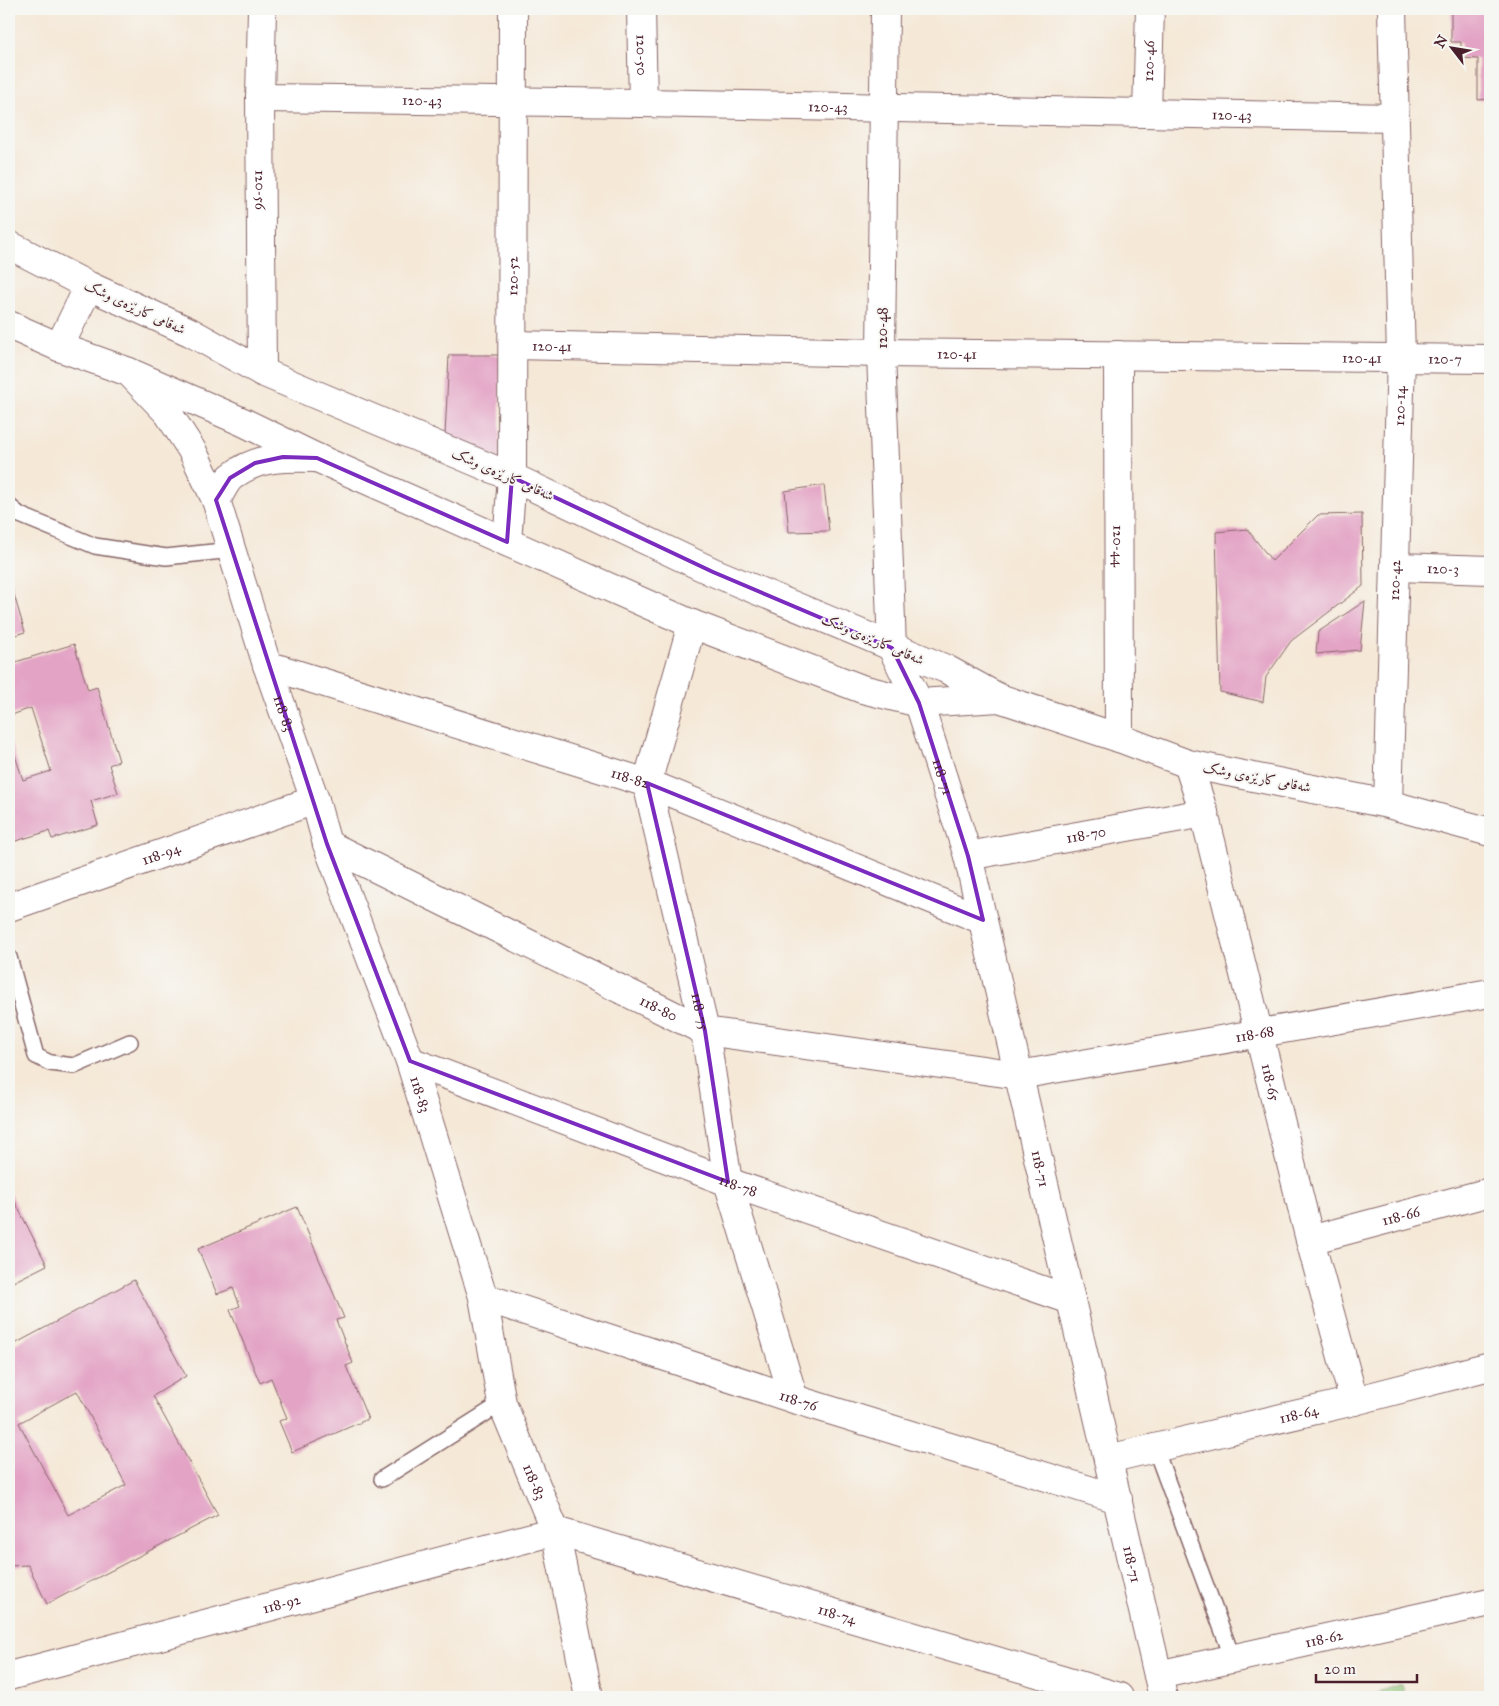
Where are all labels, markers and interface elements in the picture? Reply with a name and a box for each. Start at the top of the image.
north arrow [1426,22,1476,72]
text: N [1431,32,1452,51]
street label: 120-50 [633,34,650,76]
street label: 120-46 [1140,39,1158,82]
street label: 120-43 [402,92,442,109]
street label: 120-43 [808,98,848,116]
street label: 120-43 [1212,106,1252,124]
street label: 120-56 [252,170,269,211]
street label: 120-52 [504,256,521,296]
street label: شەقامی کارێزەی وشک [81,277,188,338]
street label: 120-48 [874,307,891,349]
street label: 120-41 [532,337,572,355]
street label: 120-41 [937,346,977,363]
street label: 120-41 [1342,350,1382,367]
street label: 120-7 [1428,350,1462,368]
street label: 120-14 [1391,385,1409,426]
street label: شەقامی کارێزەی وشک [449,444,556,505]
street label: 120-44 [1109,525,1127,568]
street label: 120-42 [1386,559,1404,601]
street label: 120-3 [1427,560,1459,578]
street label: شەقامی کارێزەی وشک [819,610,927,669]
street label: 118-83 [269,693,298,734]
street label: 118-71 [928,757,956,798]
street label: شەقامی کارێزەی وشک [1201,759,1312,796]
street label: 118-82 [609,764,651,792]
street label: 118-70 [1065,823,1107,847]
street label: 118-94 [140,839,184,869]
street label: 118-75 [687,991,713,1033]
street label: 118-80 [637,992,680,1025]
street label: 118-68 [1234,1023,1275,1046]
street label: 118-65 [1258,1062,1283,1103]
street label: 118-83 [406,1074,433,1115]
street label: 118-71 [1027,1149,1053,1189]
street label: 118-78 [717,1171,759,1200]
street label: 118-66 [1380,1203,1423,1229]
street label: 118-76 [777,1387,820,1415]
street label: 118-64 [1278,1401,1321,1427]
street label: 118-83 [519,1461,549,1502]
street label: 118-71 [1119,1544,1144,1585]
street label: 118-92 [261,1591,303,1617]
street label: 118-74 [816,1601,859,1629]
street label: 118-62 [1304,1627,1345,1651]
scale bar [1316,1651,1418,1683]
text: 20 m [1324,1660,1356,1678]

